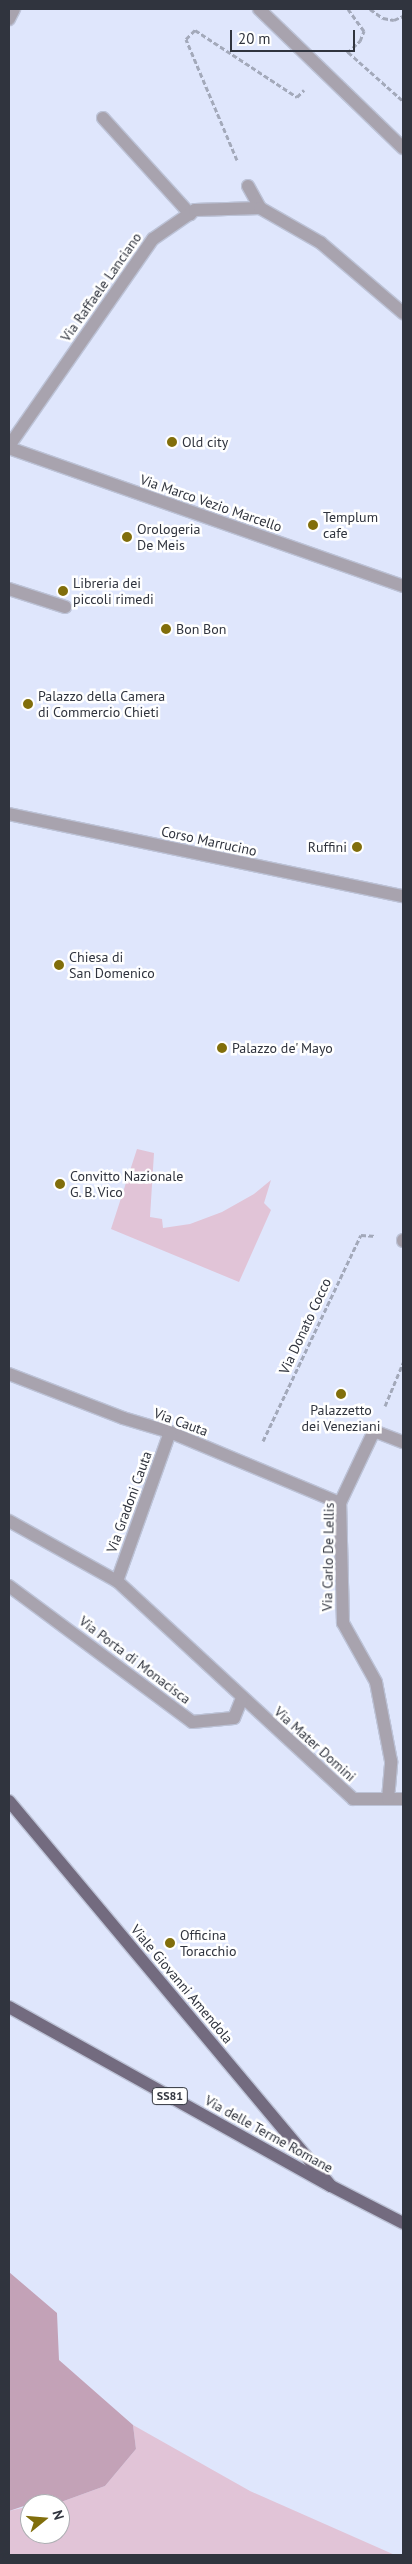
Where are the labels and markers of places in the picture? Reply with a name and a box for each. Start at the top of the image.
place label: Old city [182,434,228,450]
marker: Old city [166,436,178,448]
place label: Templum cafe [323,509,378,542]
marker: Templum cafe [307,519,319,531]
place label: Orologeria De Meis [137,521,201,554]
marker: Orologeria De Meis [121,531,133,543]
place label: Libreria dei piccoli rimedi [73,575,154,608]
marker: Libreria dei piccoli rimedi [57,585,69,597]
place label: Bon Bon [176,621,226,637]
marker: Bon Bon [160,623,172,635]
place label: Palazzo della Camera di Commercio Chieti [38,688,165,720]
marker: Palazzo della Camera di Commercio Chieti [22,698,34,710]
place label: Ruffini [308,839,347,855]
marker: Ruffini [351,841,363,853]
place label: Chiesa di San Domenico [69,949,155,982]
marker: Chiesa di San Domenico [53,959,65,971]
place label: Palazzo de' Mayo [232,1040,334,1056]
marker: Palazzo de' Mayo [216,1042,228,1054]
place label: Convitto Nazionale G. B. Vico [70,1168,183,1200]
marker: Convitto Nazionale G. B. Vico [54,1178,66,1190]
marker: Palazzetto dei Veneziani [335,1388,347,1400]
place label: Palazzetto dei Veneziani [301,1402,381,1434]
place label: Officina Toracchio [180,1927,236,1960]
marker: Officina Toracchio [164,1937,176,1949]

